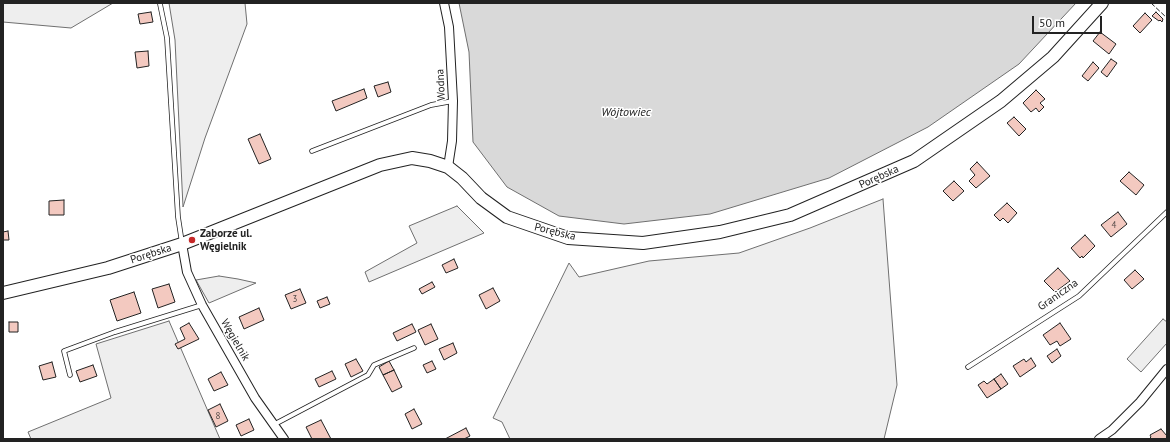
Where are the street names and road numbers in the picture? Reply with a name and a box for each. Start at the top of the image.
street label: Wodna [434,69,448,101]
street label: Porębska [857,162,901,192]
street label: Porębska [533,220,577,244]
street label: Porębska [129,241,173,267]
street label: Graniczna [1035,276,1081,314]
street label: Węgielnik [218,317,252,363]

